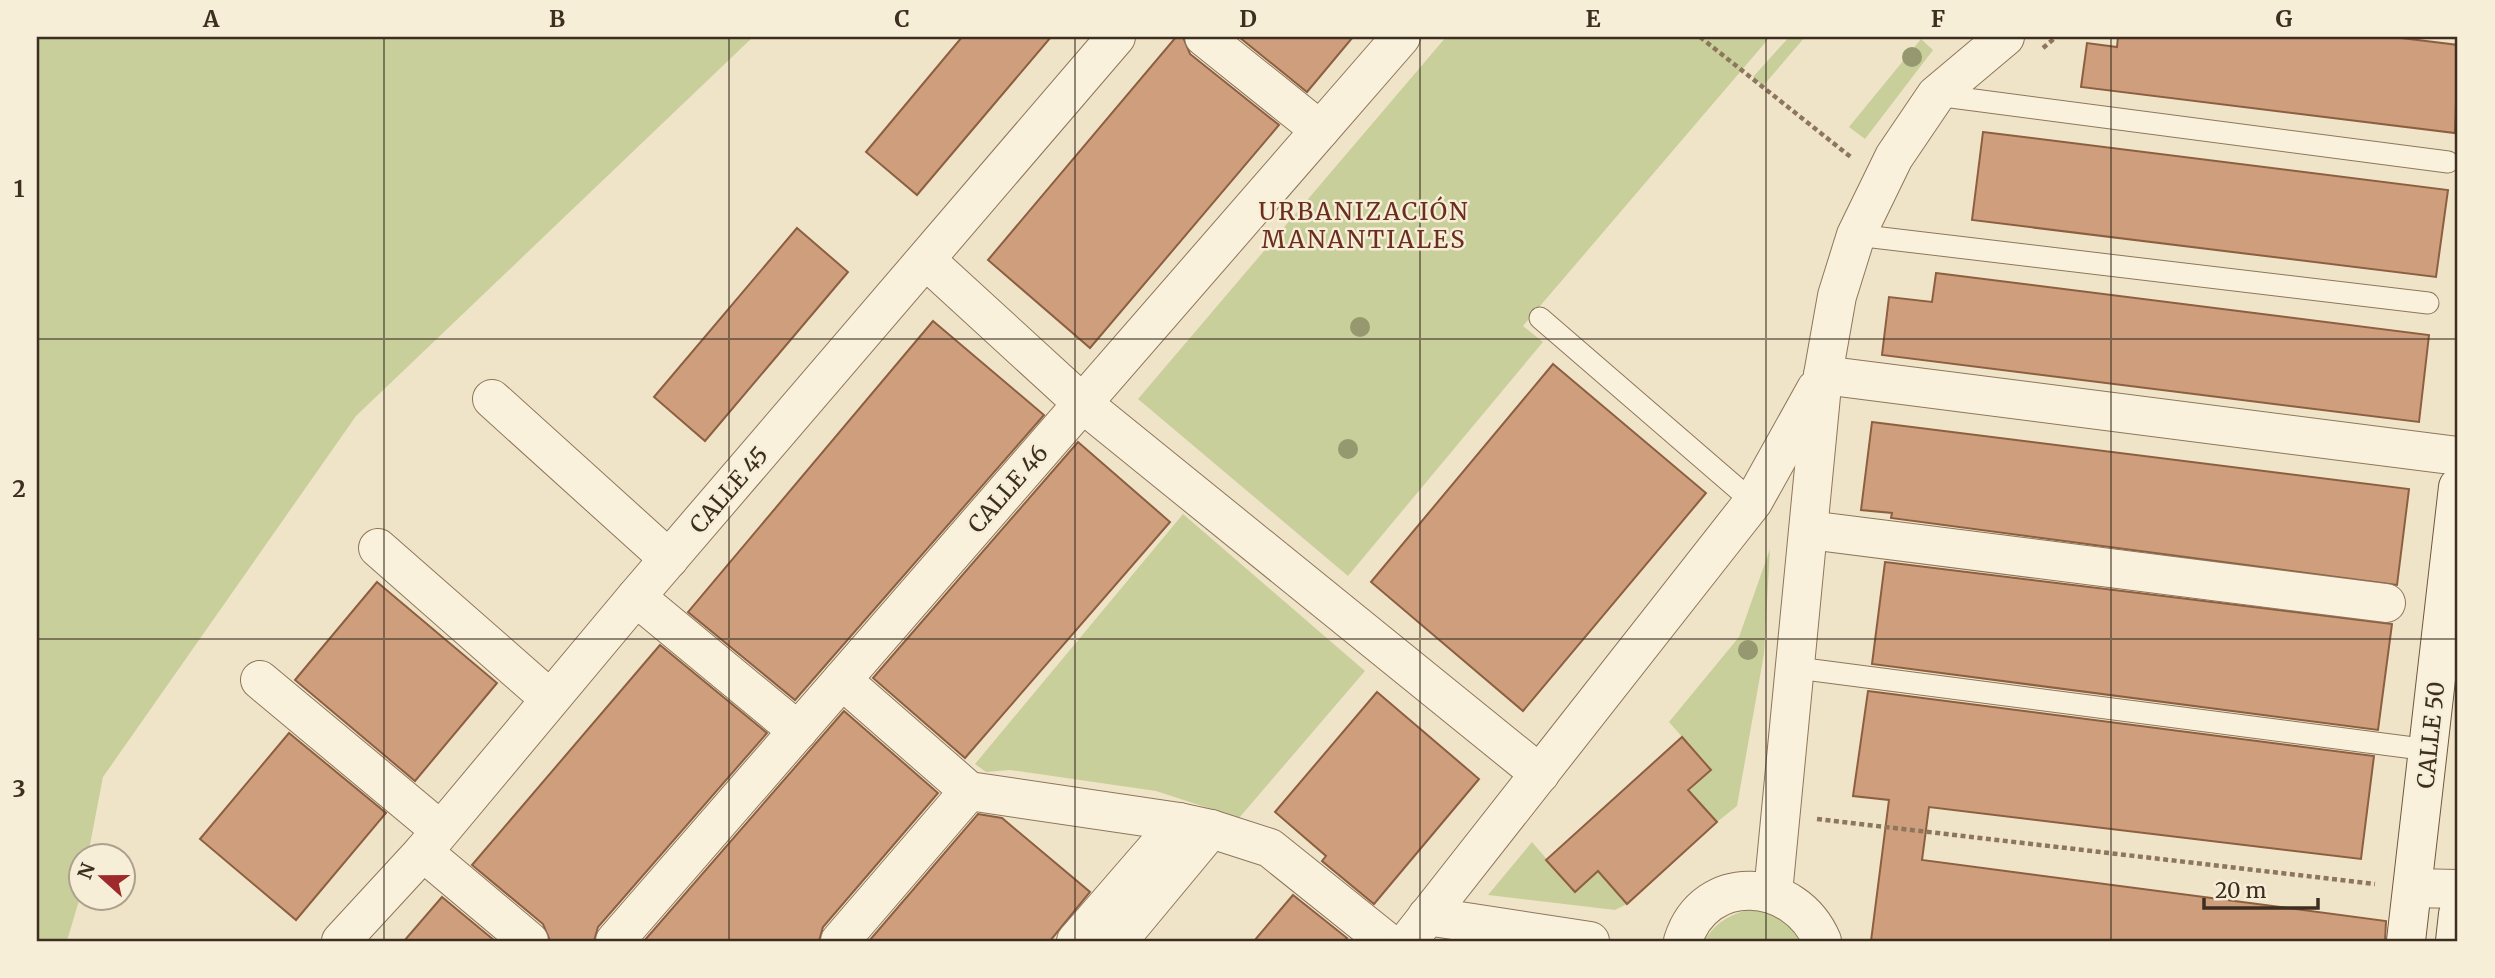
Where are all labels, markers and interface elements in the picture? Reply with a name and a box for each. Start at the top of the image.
text: A [202,4,220,33]
text: B [549,4,565,33]
text: C [894,4,910,33]
text: D [1239,4,1257,33]
text: E [1585,4,1601,33]
text: F [1931,4,1945,33]
text: G [2276,4,2293,33]
text: 1 [14,174,25,203]
district label: URBANIZACIÓN MANANTIALES [1259,196,1469,255]
street label: CALLE 46 [961,439,1054,539]
street label: CALLE 45 [683,441,774,539]
text: 2 [12,474,26,503]
street label: CALLE 50 [2410,680,2451,790]
text: 3 [12,774,26,803]
north arrow [66,842,136,912]
text: N [72,860,100,882]
scale bar [2204,866,2318,910]
text: 20 m [2215,877,2267,904]

